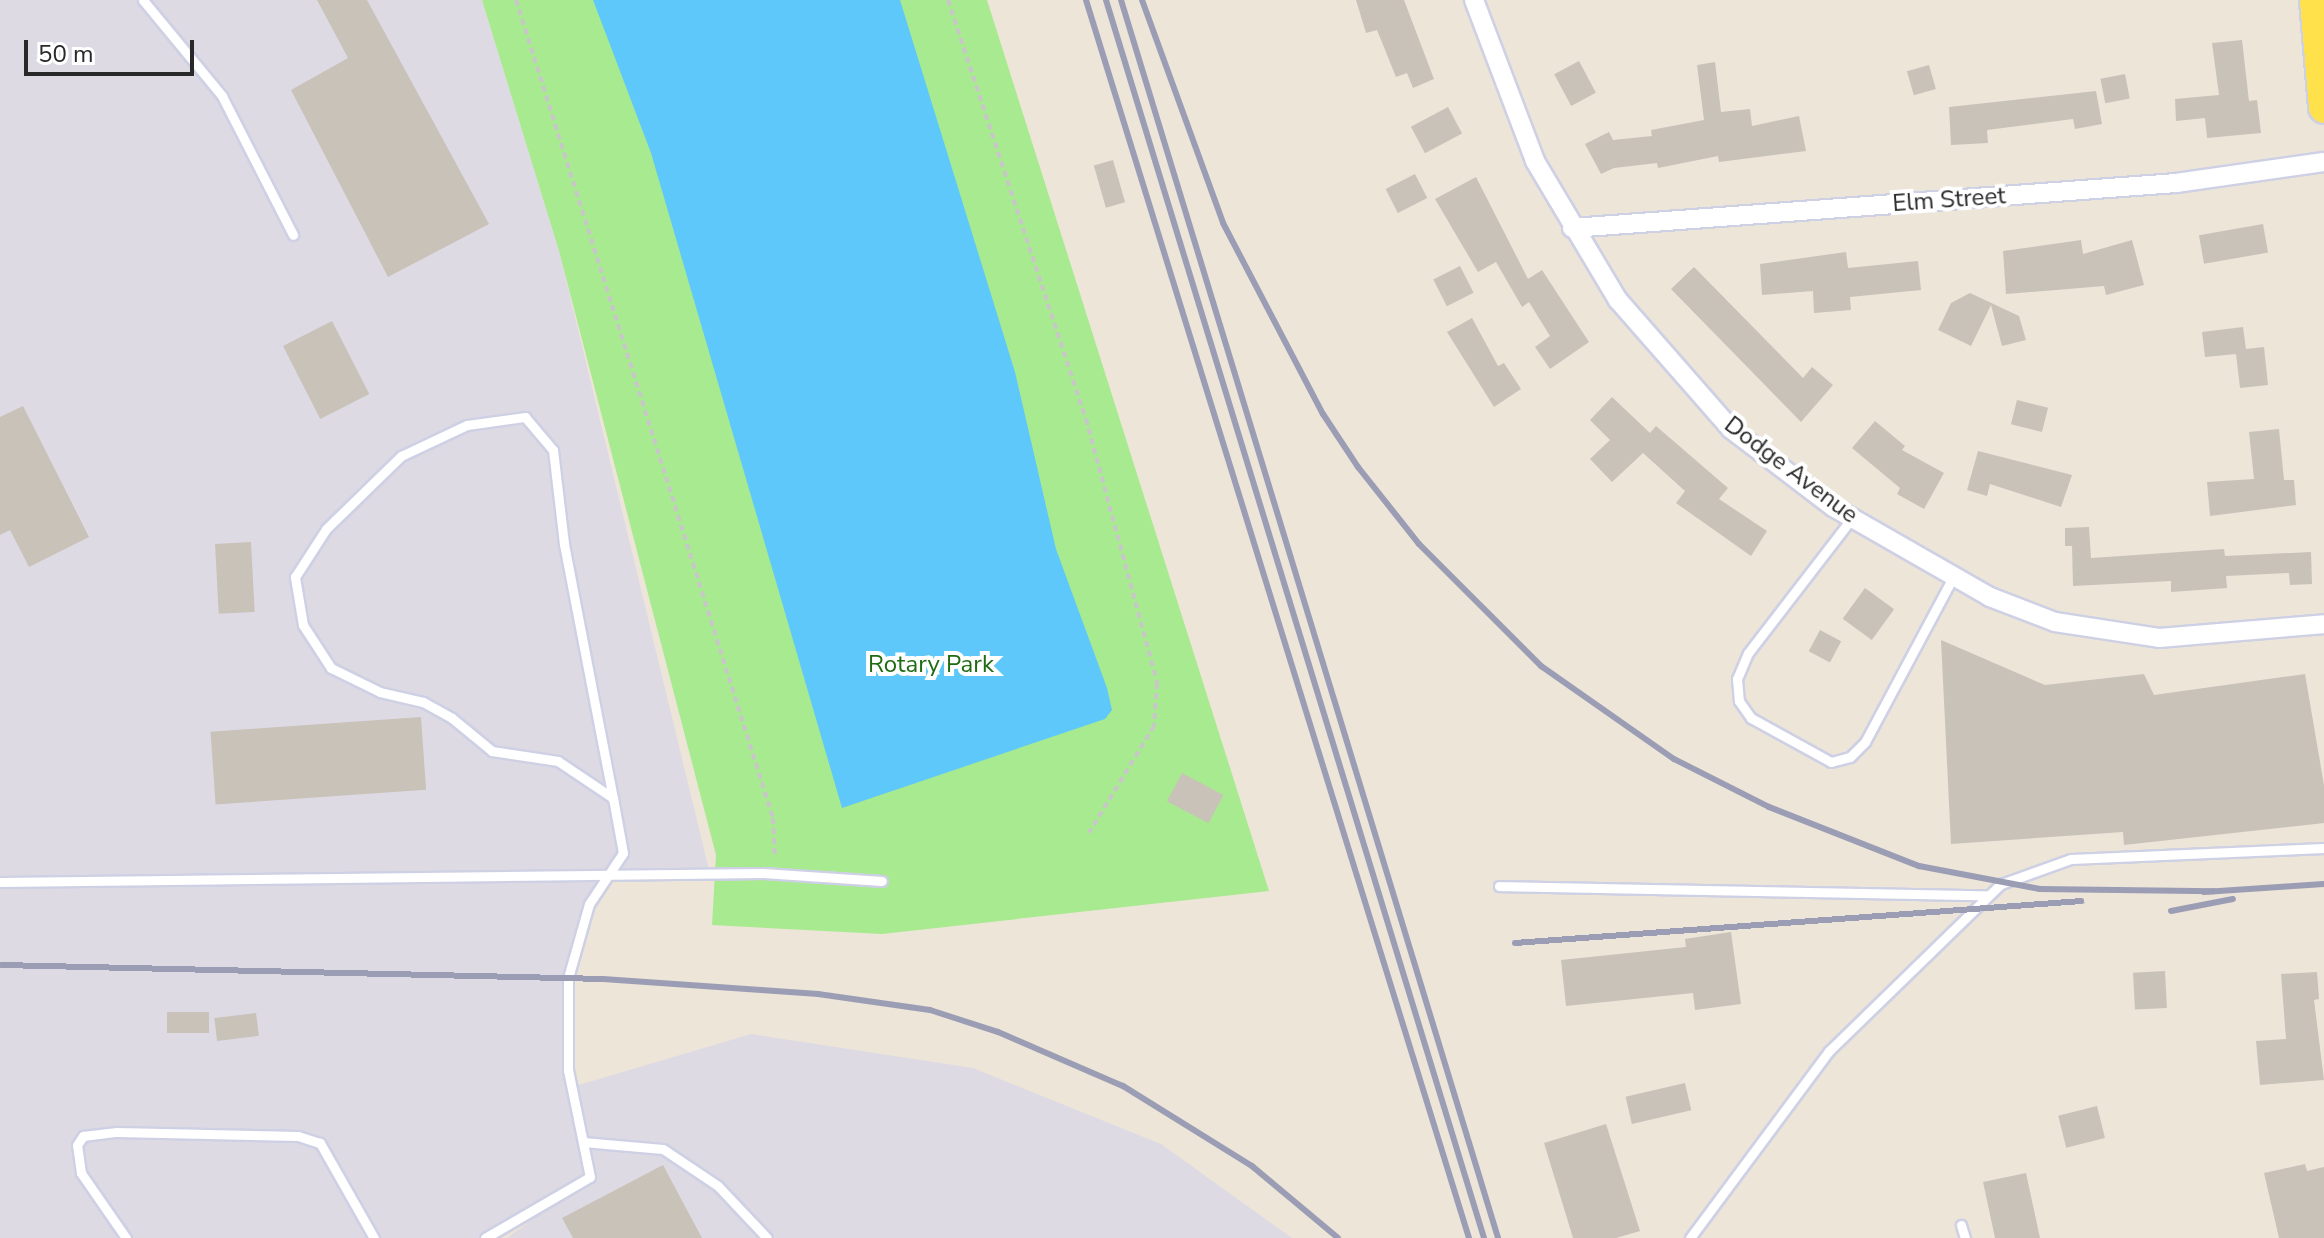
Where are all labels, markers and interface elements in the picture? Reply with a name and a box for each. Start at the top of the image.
scale bar [28,24,198,74]
text: 50 m [38,38,94,70]
street label: Elm Street [1891,182,2007,218]
street label: Dodge Avenue [1719,410,1863,530]
park label: Rotary Park [868,651,994,679]

